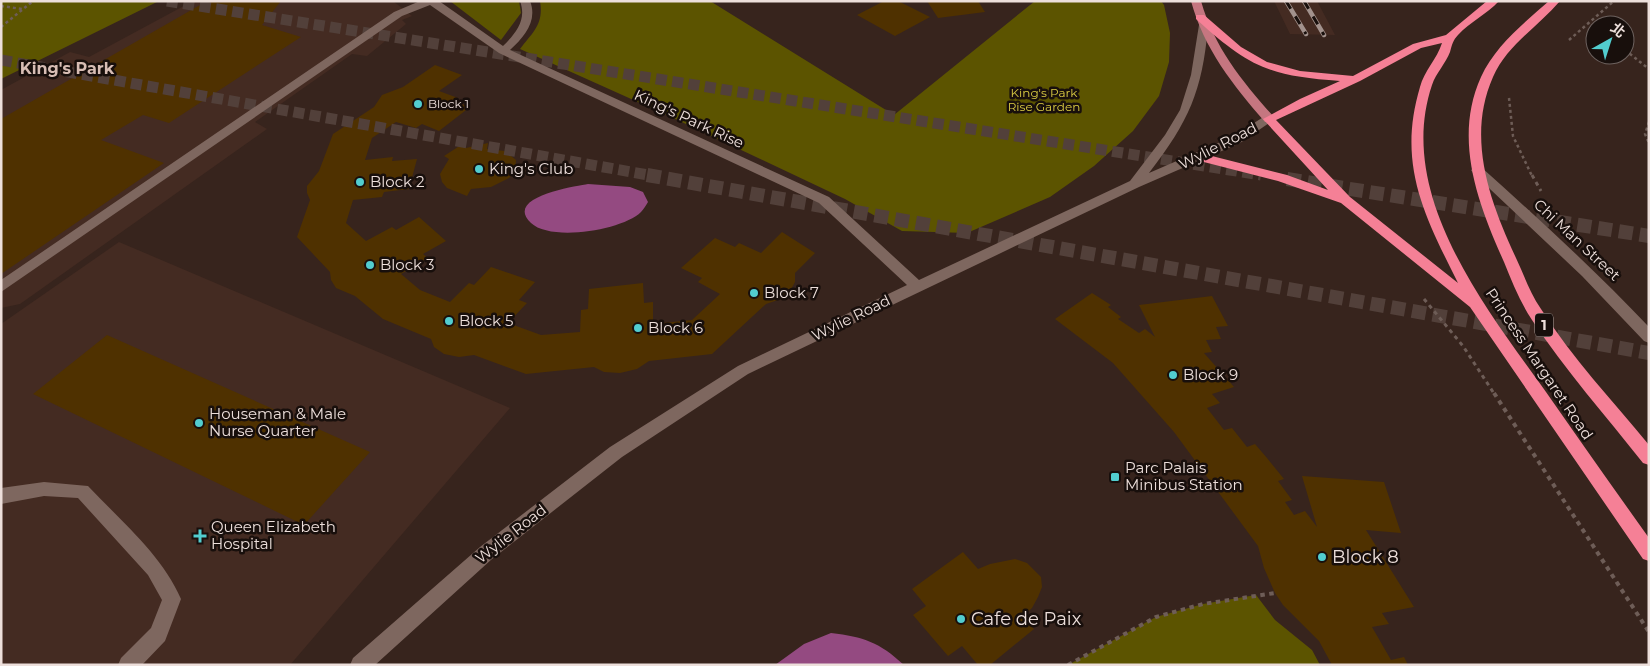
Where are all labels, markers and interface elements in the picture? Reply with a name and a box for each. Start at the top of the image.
north arrow [1585,15,1635,65]
text: 北 [1607,18,1629,41]
district label: King's Park [20,59,115,78]
street label: King's Park Rise [631,85,747,152]
park label: King's Park Rise Garden [1008,85,1080,114]
place label: Block 1 [428,96,469,111]
marker: Block 1 [412,98,424,110]
street label: Wylie Road [1176,118,1260,173]
place label: King's Club [489,159,573,178]
marker: King's Club [473,163,485,175]
place label: Block 2 [370,172,425,191]
marker: Block 2 [354,176,366,188]
street label: Chi Man Street [1530,195,1625,285]
place label: Block 3 [380,255,434,274]
marker: Block 3 [364,259,376,271]
place label: Block 7 [764,283,819,302]
street label: Princess Margaret Road [1482,284,1597,443]
marker: Block 7 [748,287,760,299]
street label: Wylie Road [808,290,893,345]
place label: Block 5 [459,311,513,330]
road number: 1 [1535,314,1553,336]
marker: Block 5 [443,315,455,327]
place label: Block 6 [648,318,703,337]
marker: Block 6 [632,322,644,334]
place label: Block 9 [1183,365,1238,384]
marker: Block 9 [1167,369,1179,381]
place label: Houseman & Male Nurse Quarter [209,404,346,440]
marker: Houseman & Male Nurse Quarter [193,417,205,429]
place label: Parc Palais Minibus Station [1125,458,1243,494]
marker: Parc Palais Minibus Station [1109,471,1121,483]
street label: Wylie Road [471,500,550,567]
place label: Queen Elizabeth Hospital [211,517,336,553]
marker: Queen Elizabeth Hospital [193,529,207,543]
place label: Block 8 [1332,546,1399,568]
marker: Block 8 [1316,551,1328,563]
place label: Cafe de Paix [971,608,1082,630]
marker: Cafe de Paix [955,613,967,625]

